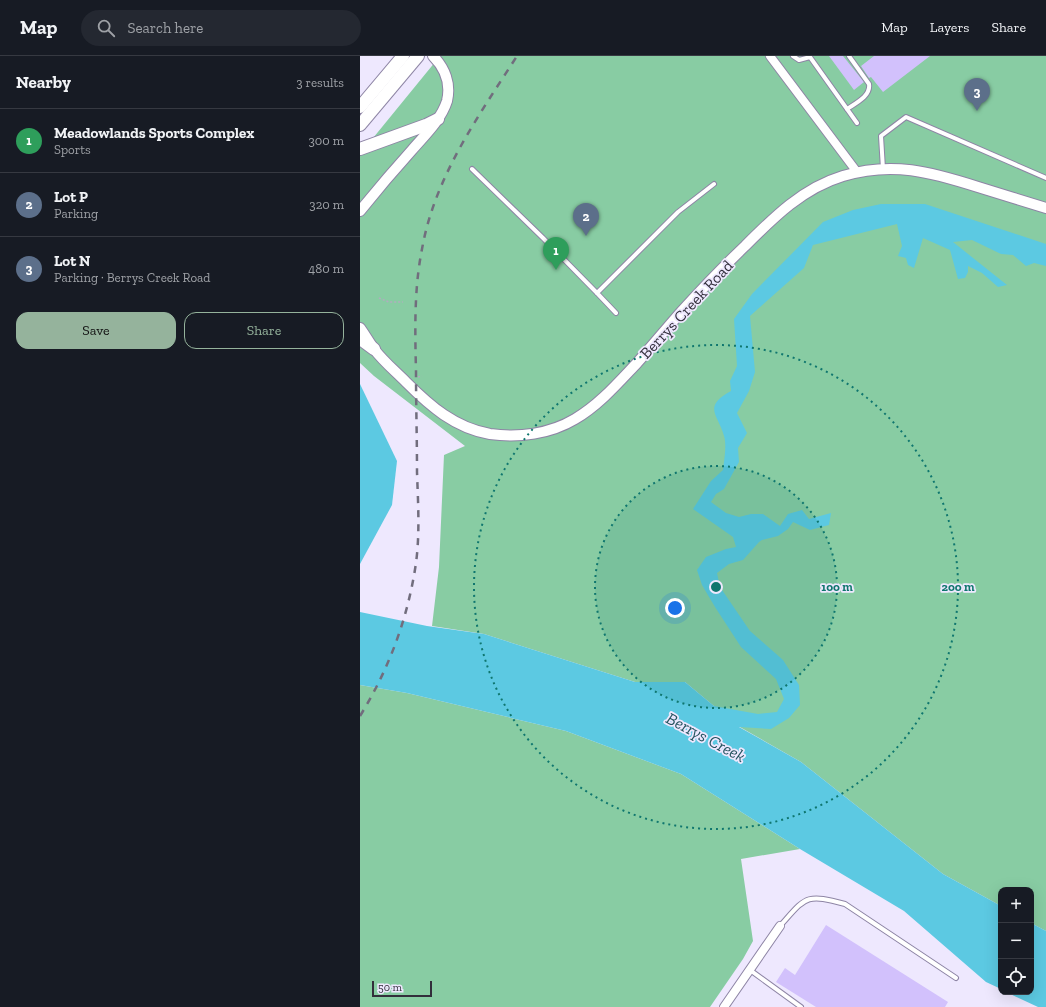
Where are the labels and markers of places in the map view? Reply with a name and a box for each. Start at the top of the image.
pin: 3 [964,78,990,111]
pin: 2 [573,203,599,236]
pin: 1 [543,237,569,270]
centre of rings [709,580,723,594]

